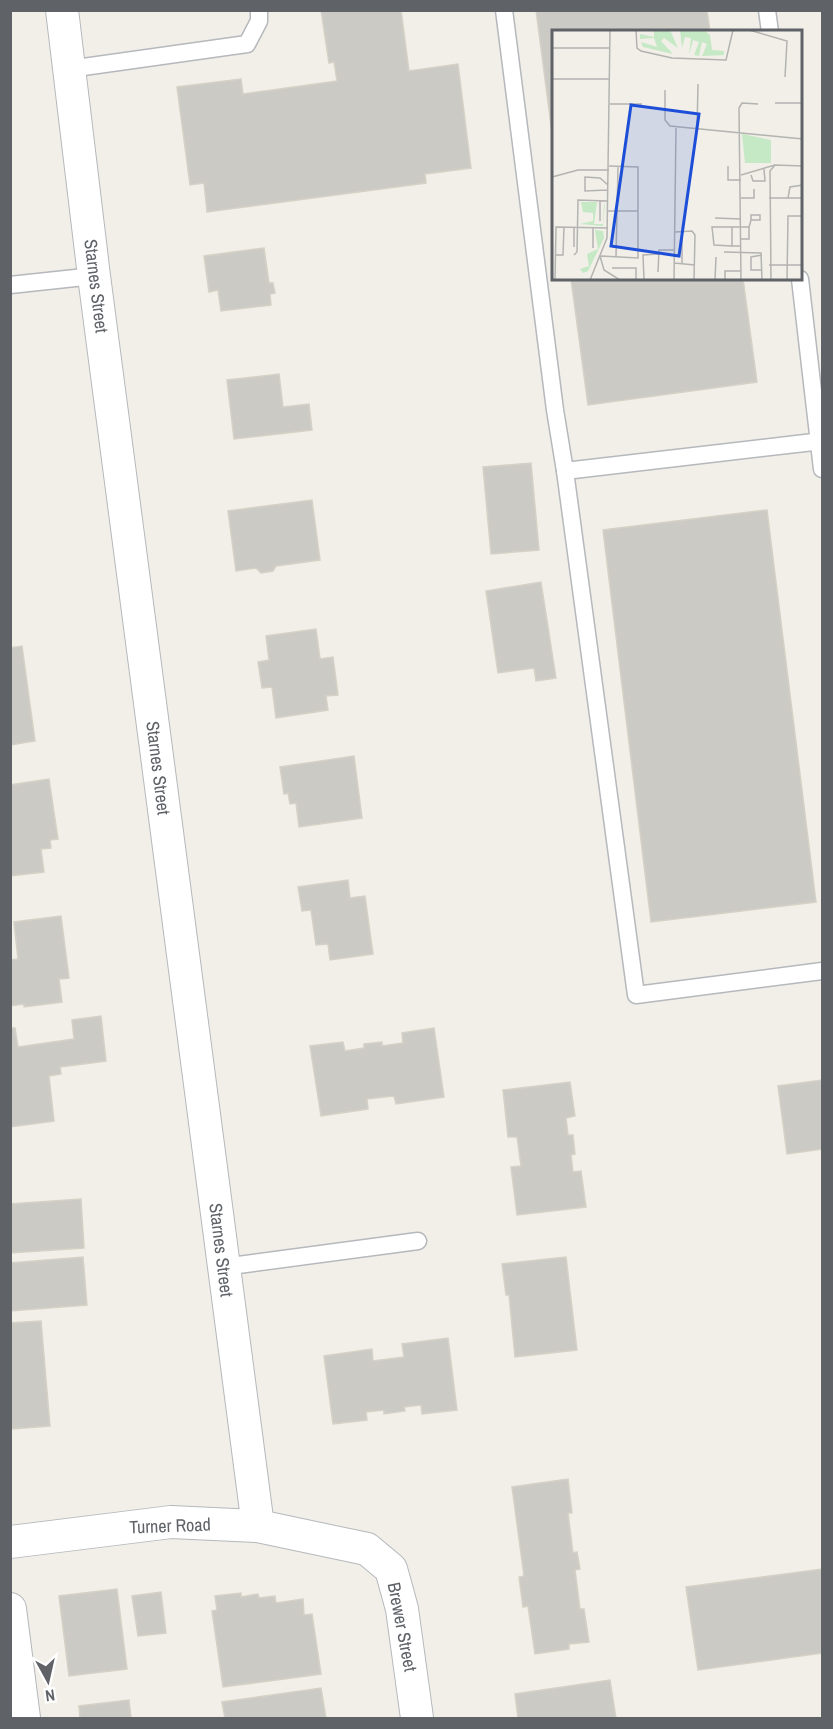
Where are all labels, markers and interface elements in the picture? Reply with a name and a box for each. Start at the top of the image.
inset map [552,30,803,280]
street label: Starnes Street [78,238,115,334]
street label: Starnes Street [140,720,177,816]
street label: Starnes Street [203,1202,240,1298]
street label: Turner Road [129,1512,211,1539]
street label: Brewer Street [382,1580,423,1674]
north arrow [18,1651,78,1711]
text: N [44,1684,56,1707]

